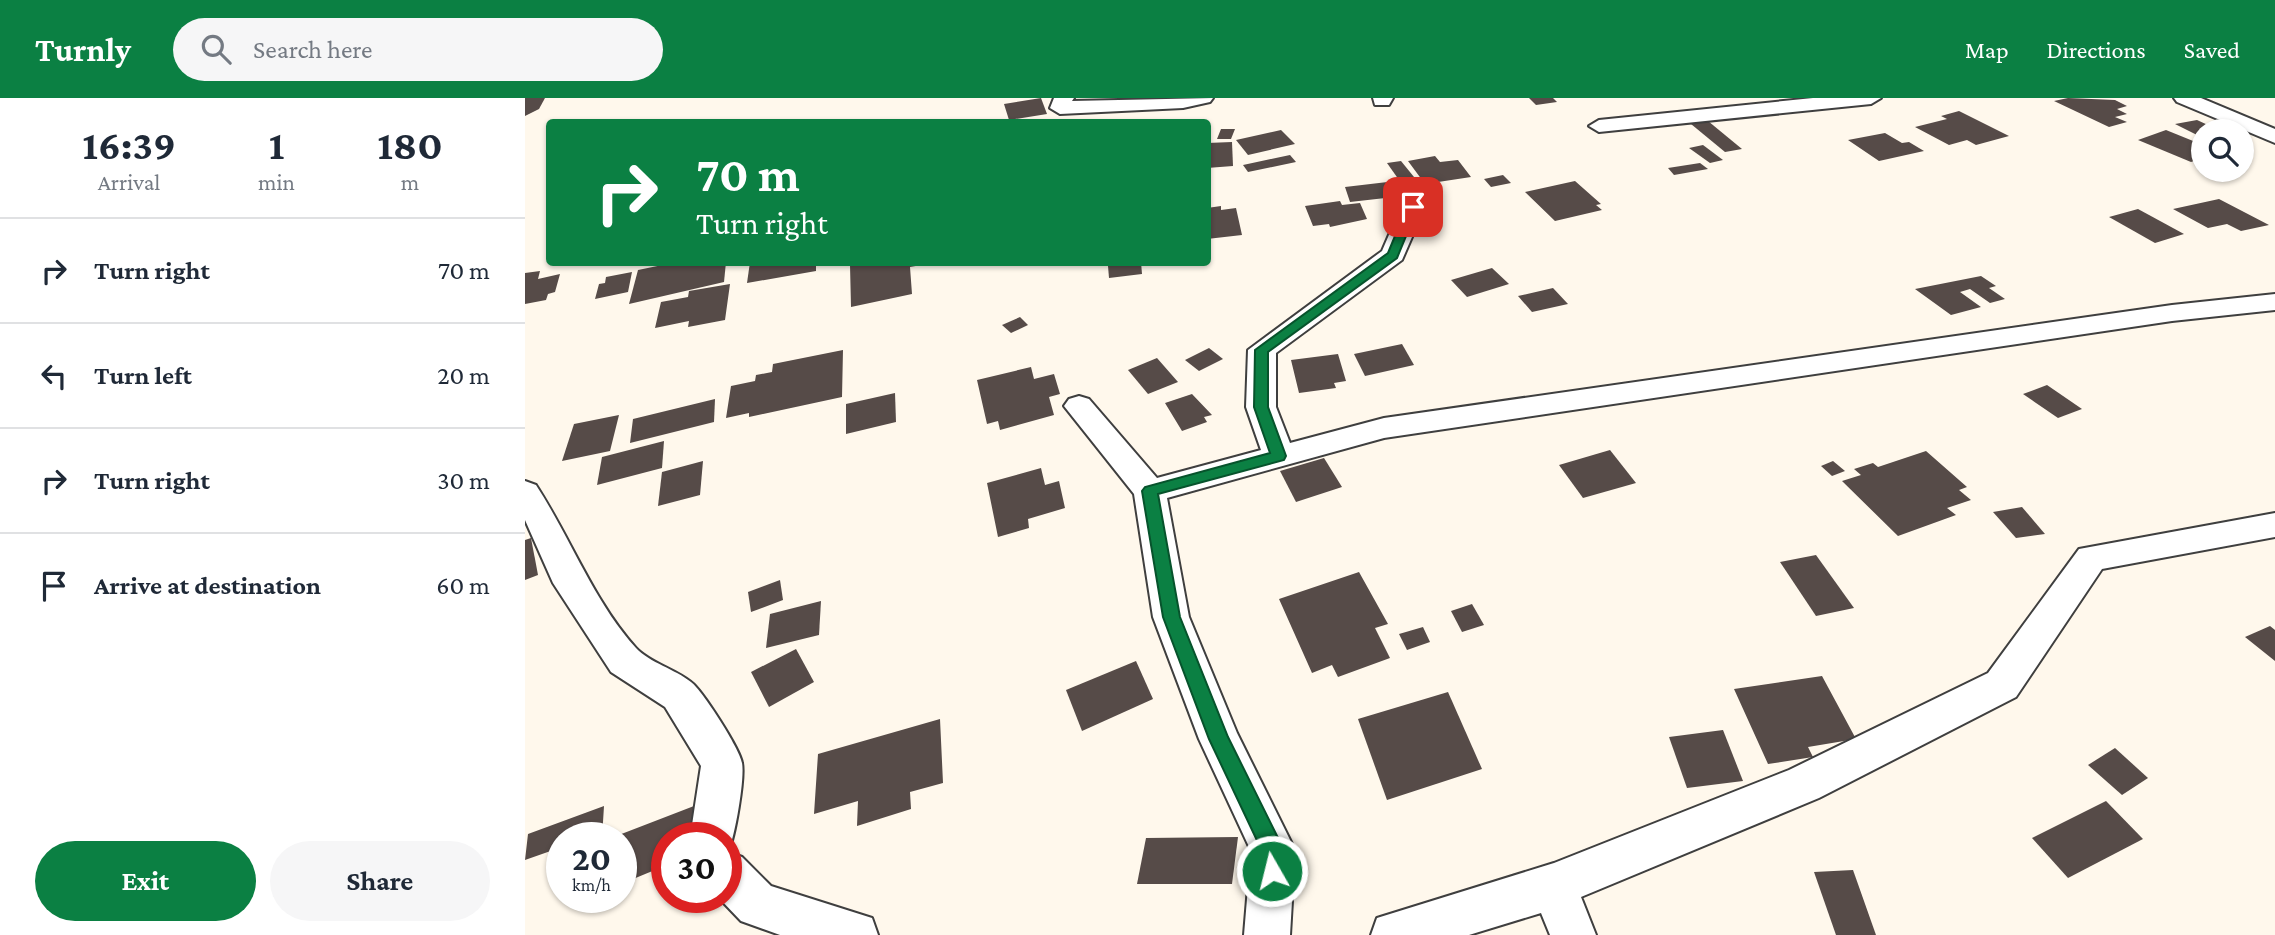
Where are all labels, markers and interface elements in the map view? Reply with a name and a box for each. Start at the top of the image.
search box [173,18,663,81]
icon: search [197,30,235,68]
text: Turnly [35,31,131,68]
text: Search here [253,35,372,64]
text: Map [1965,36,2009,63]
text: Directions [2047,36,2146,63]
text: Saved [2184,36,2240,63]
map controls [2191,119,2254,182]
button: search [2191,119,2254,182]
text: 16:39 [82,121,176,168]
text: 1 [269,121,284,168]
text: 180 [377,121,443,168]
icon: right [581,147,672,238]
text: 70 m [696,147,800,202]
text: Arrival [98,169,160,195]
text: min [258,169,295,195]
text: m [401,169,419,195]
pin [1383,177,1443,237]
icon: arrive [1394,188,1432,226]
text: Turn right [696,205,828,241]
icon: right [35,252,73,290]
text: Turn right [94,256,210,285]
text: 70 m [438,256,490,285]
icon: left [35,357,73,395]
text: Turn left [94,361,192,390]
text: 20 m [437,361,490,390]
icon: right [35,462,73,500]
text: Turn right [94,466,210,495]
text: 30 m [437,466,490,495]
icon: arrive [35,567,73,605]
text: Arrive at destination [94,571,321,600]
text: 60 m [436,571,490,600]
speed limit sign: 30 [651,822,742,913]
position arrow [1235,834,1309,908]
text: 20 [572,839,611,878]
button: Exit [35,841,256,921]
button: Share [270,841,490,921]
text: km/h [572,875,611,895]

